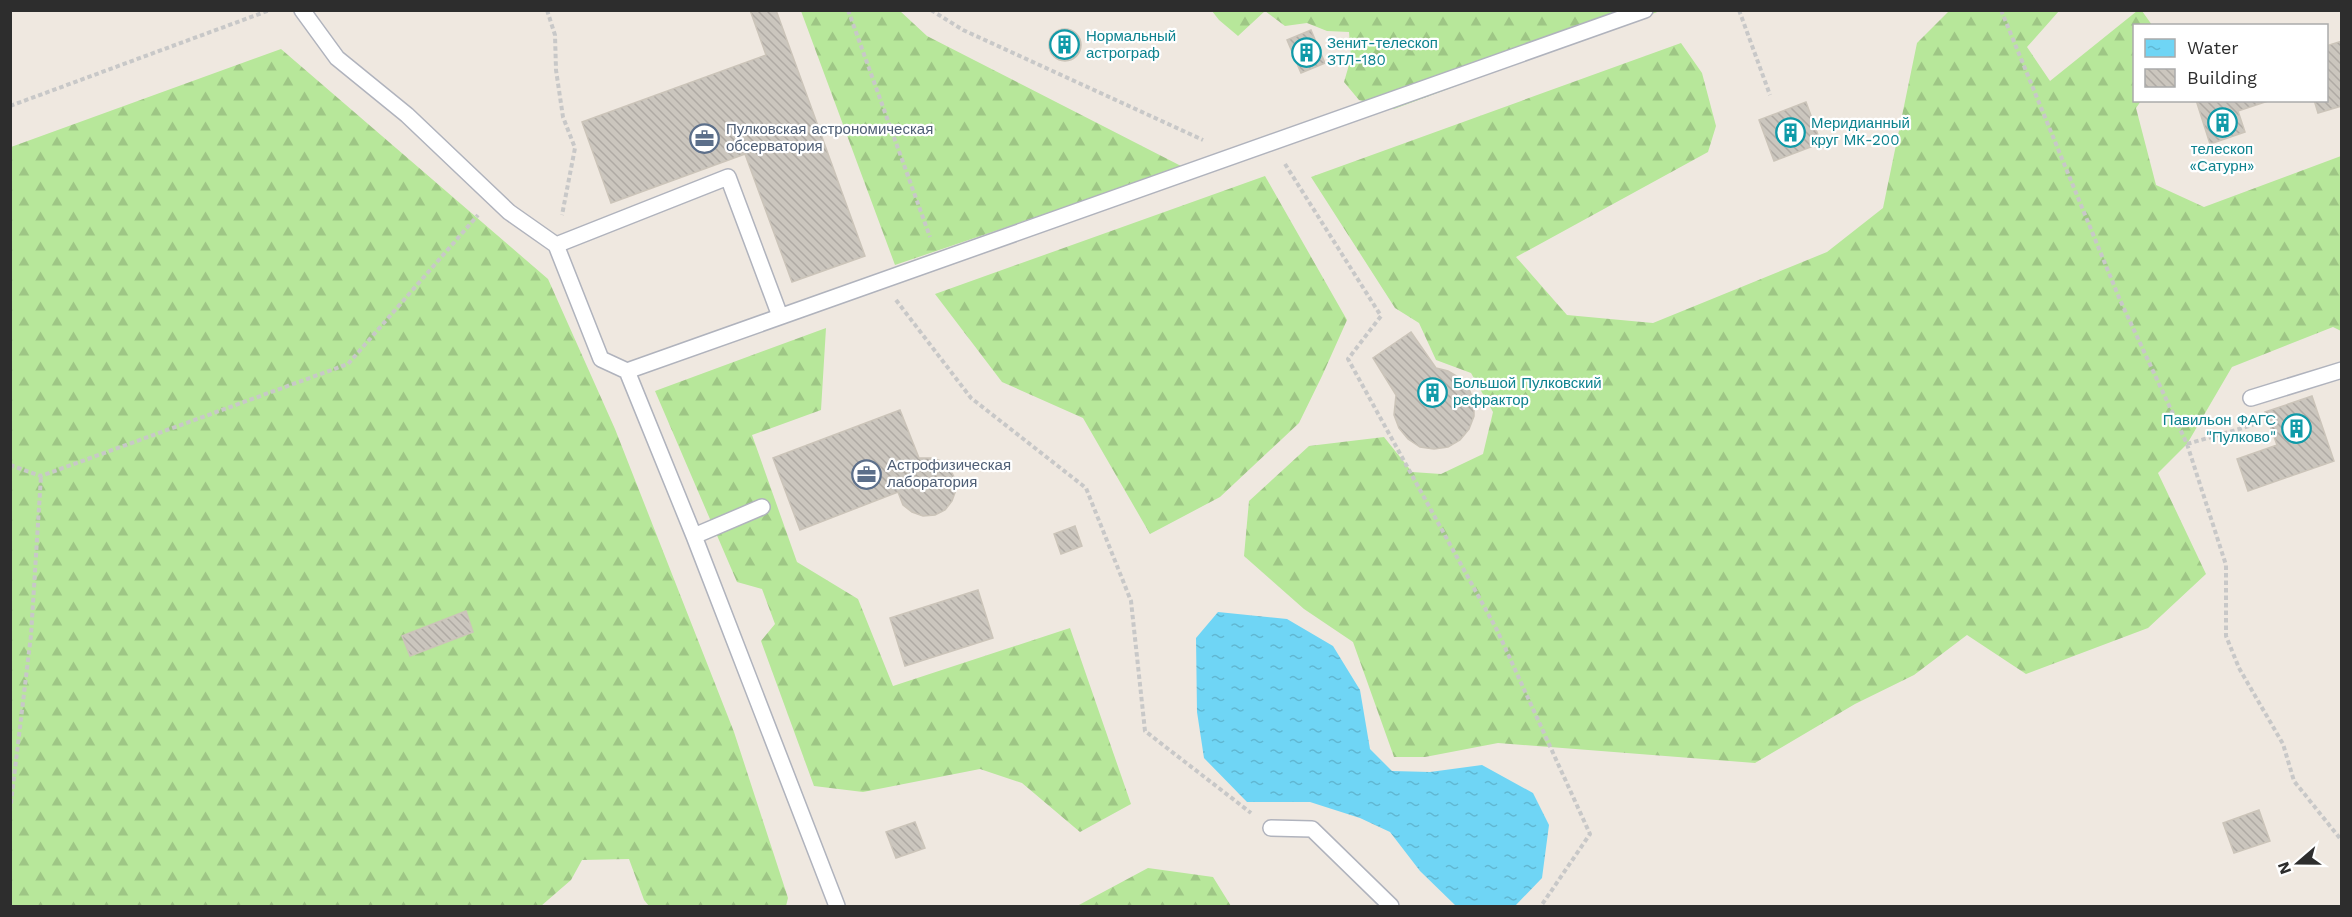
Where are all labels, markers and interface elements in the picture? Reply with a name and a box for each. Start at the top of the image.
legend [2133,24,2328,102]
place label: Нормальный астрограф [1086,27,1176,62]
building icon: Нормальный астрограф [1049,29,1081,61]
place label: Зенит-телескоп ЗТЛ-180 [1327,34,1438,69]
building icon: Зенит-телескоп ЗТЛ-180 [1290,36,1322,68]
text: Water [2187,37,2239,58]
text: Building [2187,67,2257,88]
building icon: телескоп «Сатурн» [2206,106,2238,138]
place label: Меридианный круг МК-200 [1811,114,1910,149]
building icon: Меридианный круг МК-200 [1774,116,1806,148]
place label: Пулковская астрономическая обсерватория [726,120,933,155]
office icon: Пулковская астрономическая обсерватория [689,122,721,154]
place label: телескоп «Сатурн» [2190,140,2254,175]
place label: Большой Пулковский рефрактор [1453,374,1602,409]
building icon: Большой Пулковский рефрактор [1416,376,1448,408]
place label: Павильон ФАГС "Пулково" [2163,411,2276,446]
building icon: Павильон ФАГС "Пулково" [2281,413,2313,445]
place label: Астрофизическая лаборатория [887,456,1011,491]
office icon: Астрофизическая лаборатория [850,458,882,490]
north arrow [2268,833,2328,893]
text: N [2273,859,2295,877]

